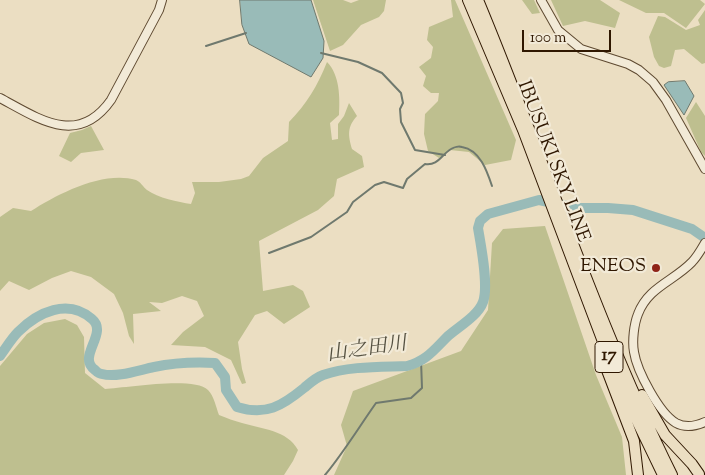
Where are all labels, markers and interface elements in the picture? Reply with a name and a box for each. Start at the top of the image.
scale bar [525,20,614,52]
text: 100 m [530,28,566,49]
street label: IBUSUKI SKY LINE [511,78,593,246]
place label: ENEOS [580,257,646,279]
marker: ENEOS [650,262,662,274]
water label: 山之田川 [326,334,408,368]
road number: 17 [595,342,623,372]

